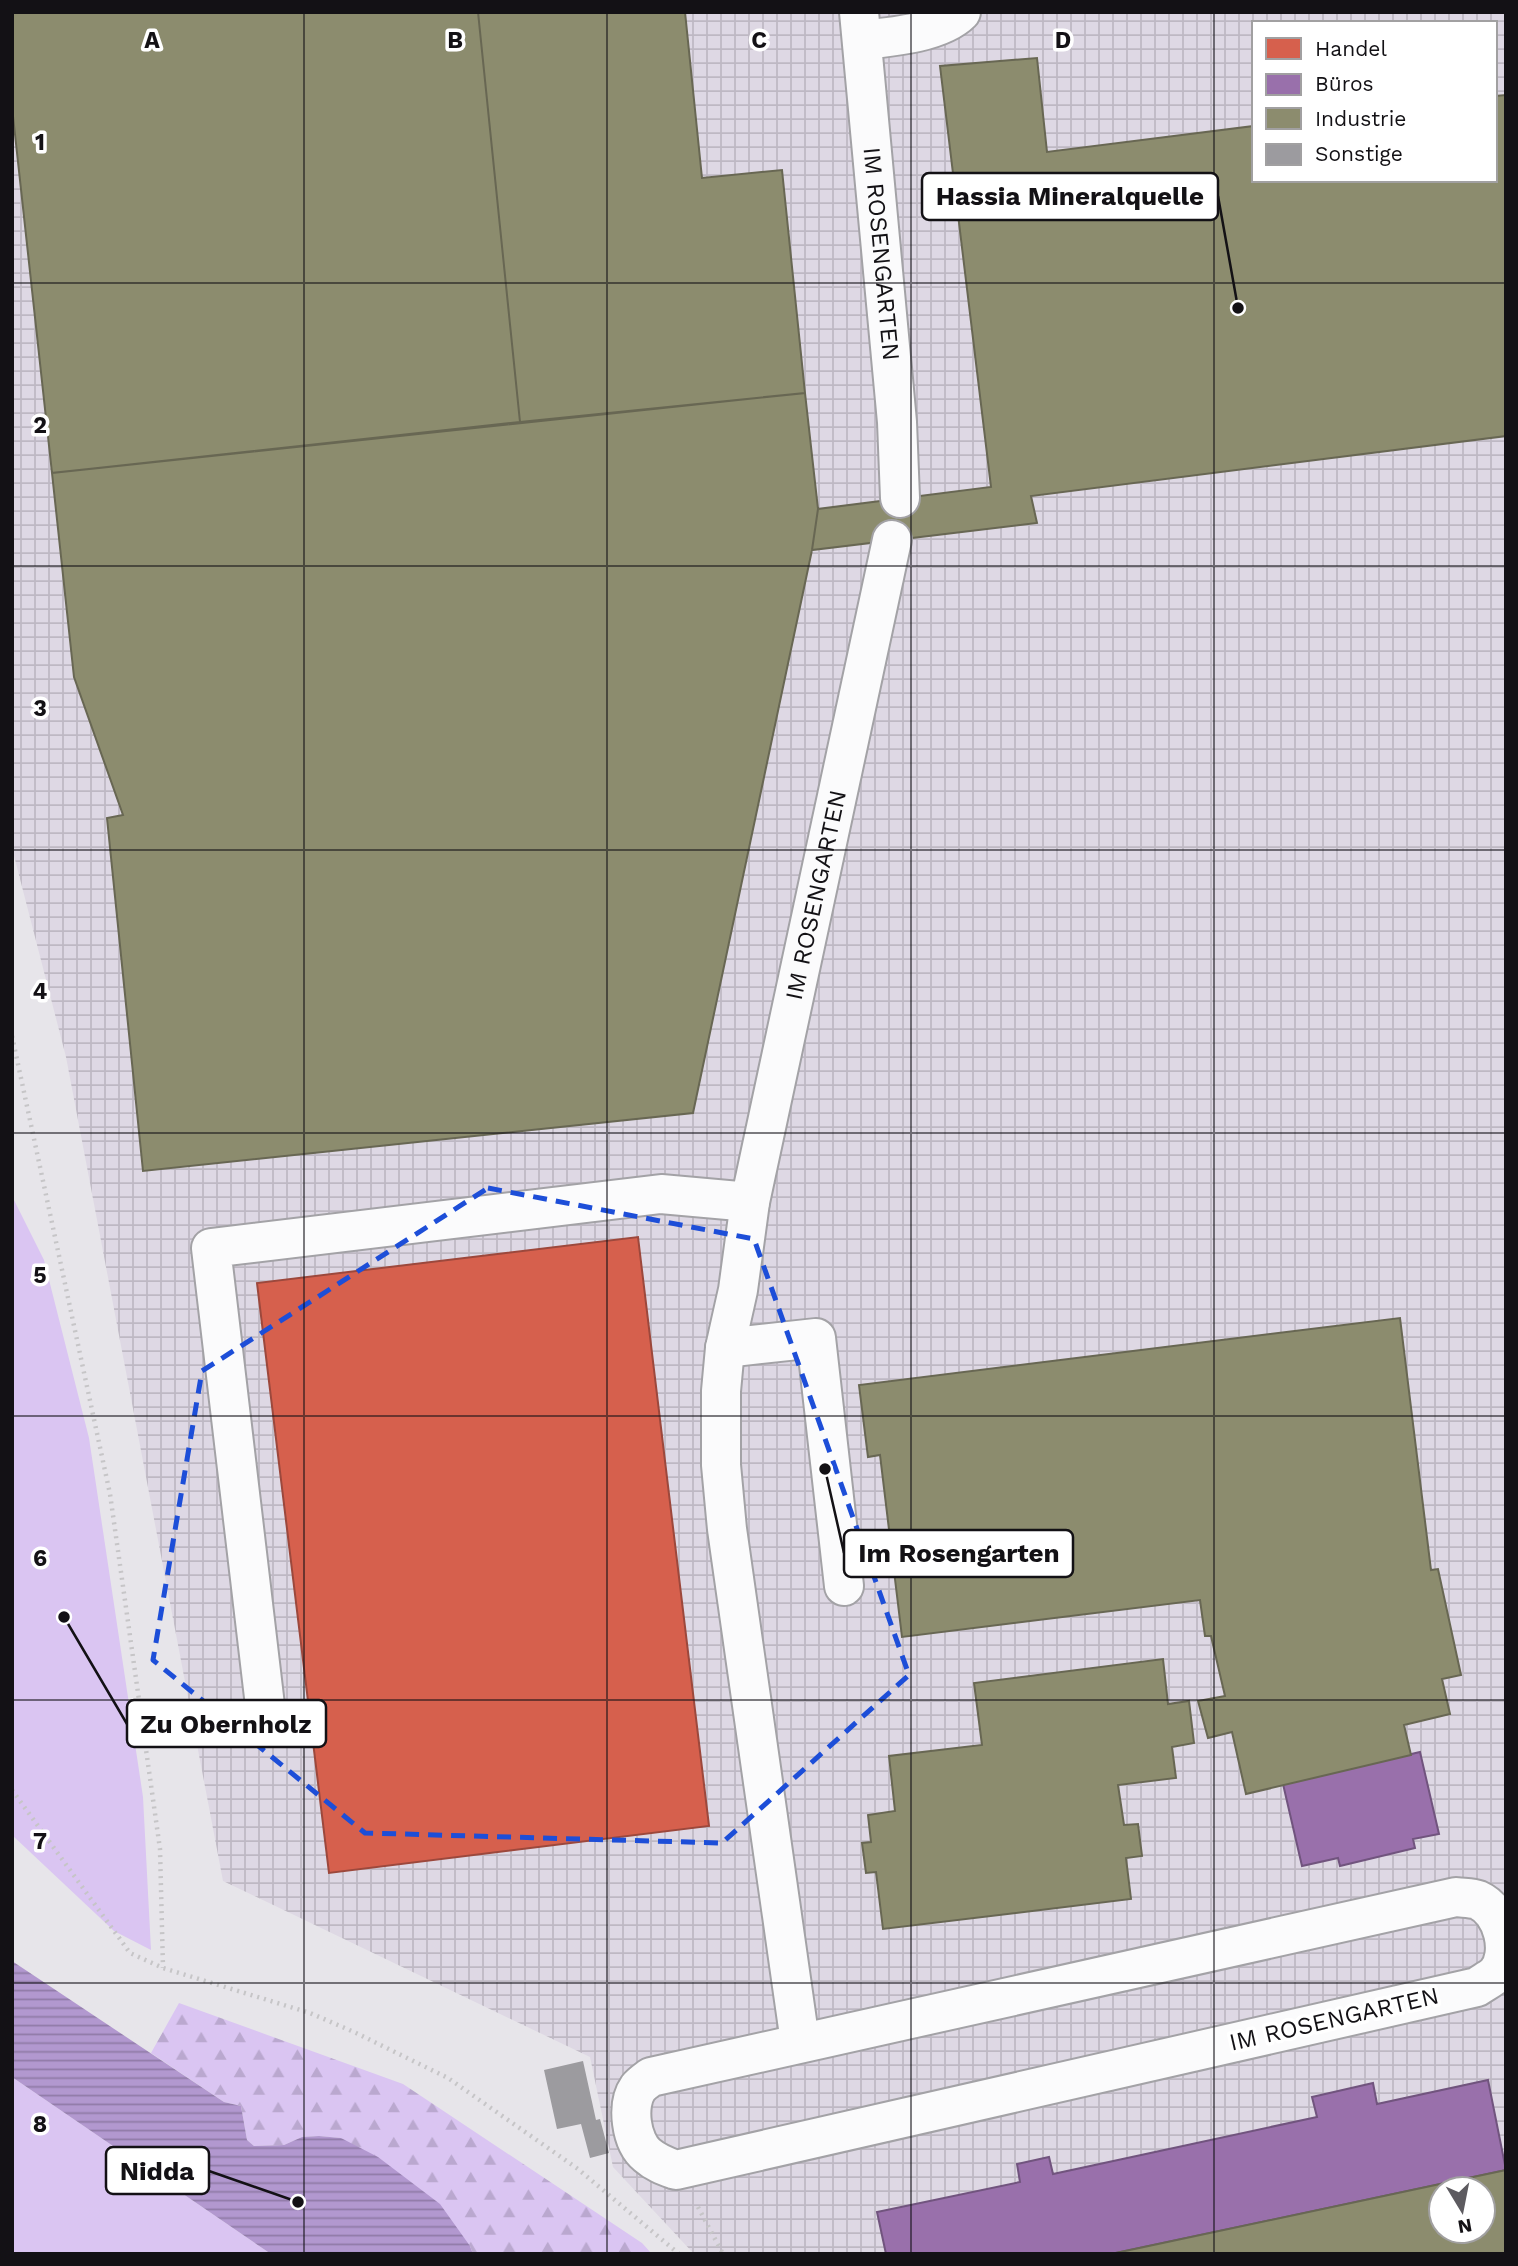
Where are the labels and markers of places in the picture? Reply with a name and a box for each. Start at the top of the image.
callout: Hassia Mineralquelle [922,173,1218,220]
callout: Im Rosengarten [844,1530,1073,1577]
callout: Zu Obernholz [127,1700,326,1747]
callout: Nidda [106,2147,209,2194]

